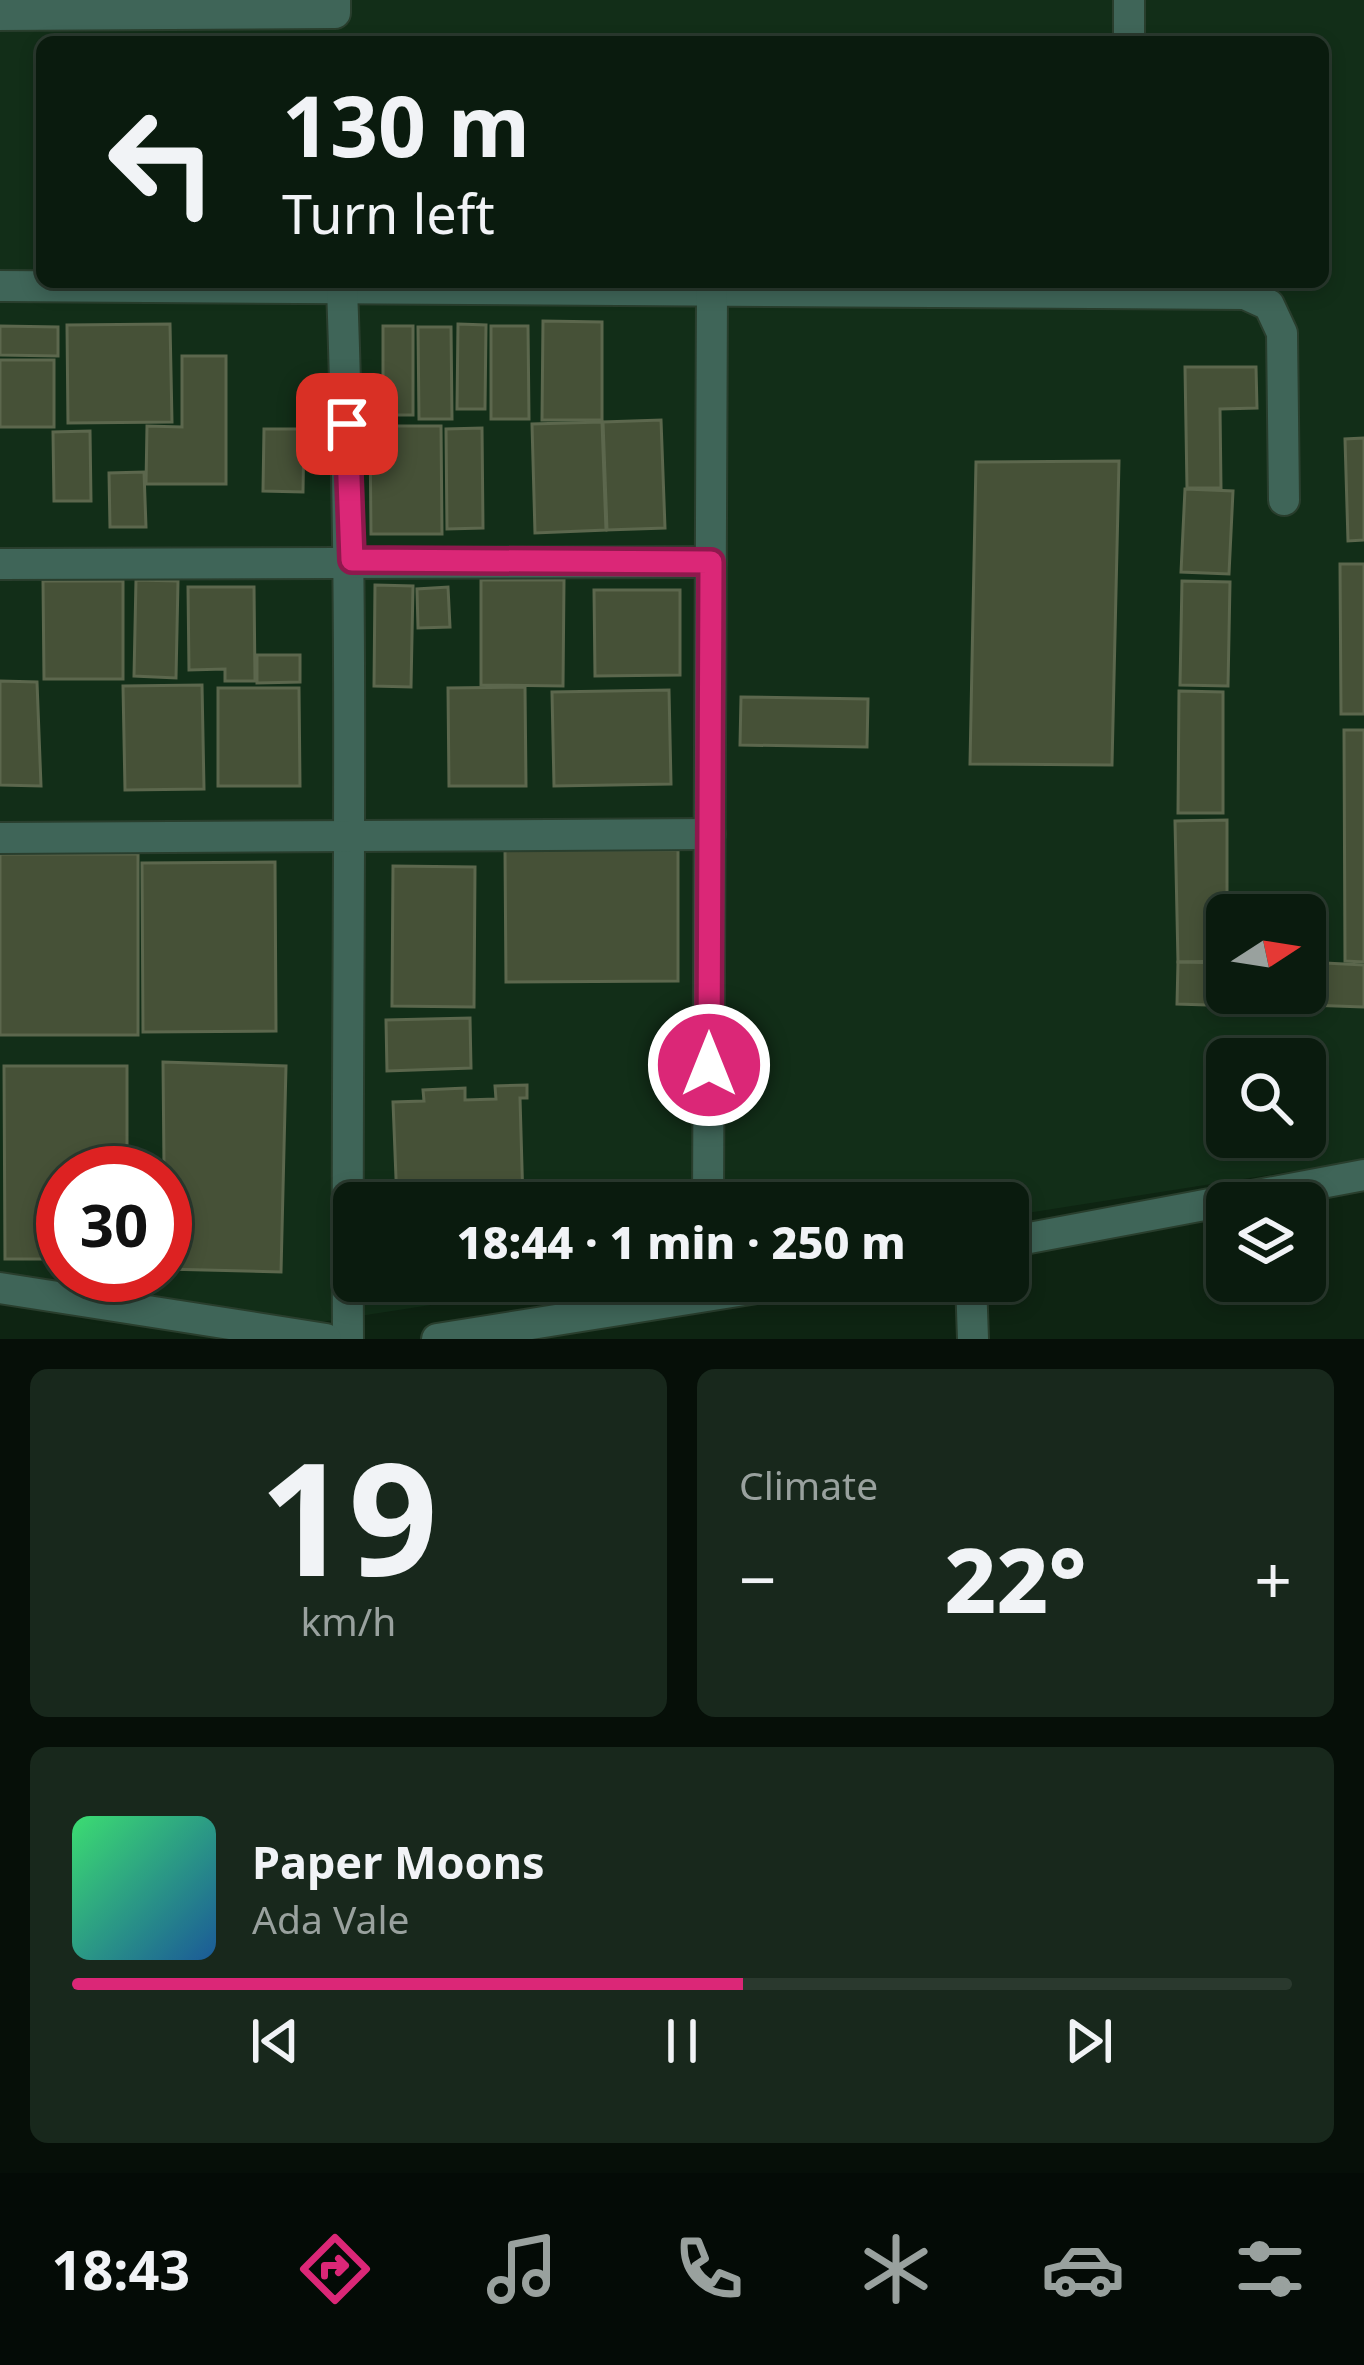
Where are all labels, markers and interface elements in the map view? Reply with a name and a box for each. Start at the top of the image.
text: 130 m [282,67,530,182]
icon: left [84,84,240,240]
text: Turn left [282,176,495,250]
pin [296,373,398,475]
icon: arrive [314,391,380,457]
north arrow [1206,894,1326,1014]
map controls [1206,894,1326,1302]
position arrow [646,1002,772,1128]
button: search [1206,1038,1326,1158]
speed limit sign: 30 [36,1146,192,1302]
button: layers [1206,1182,1326,1302]
text: 18:44 · 1 min · 250 m [456,1211,906,1272]
text: 19 [259,1409,438,1622]
text: Climate [739,1458,878,1511]
text: 22° [944,1517,1087,1639]
text: − [739,1533,777,1623]
text: + [1254,1533,1292,1623]
text: km/h [301,1594,396,1647]
text: Paper Moons [252,1831,545,1892]
text: Ada Vale [252,1892,409,1945]
icon: previous [242,2008,308,2074]
icon: pause [649,2008,715,2074]
icon: next [1056,2008,1122,2074]
icon: directions [293,2227,377,2311]
icon: music [480,2227,564,2311]
icon: phone [667,2227,751,2311]
icon: climate [854,2227,938,2311]
icon: car [1041,2227,1125,2311]
icon: filters [1228,2227,1312,2311]
text: 18:43 [52,2232,190,2306]

